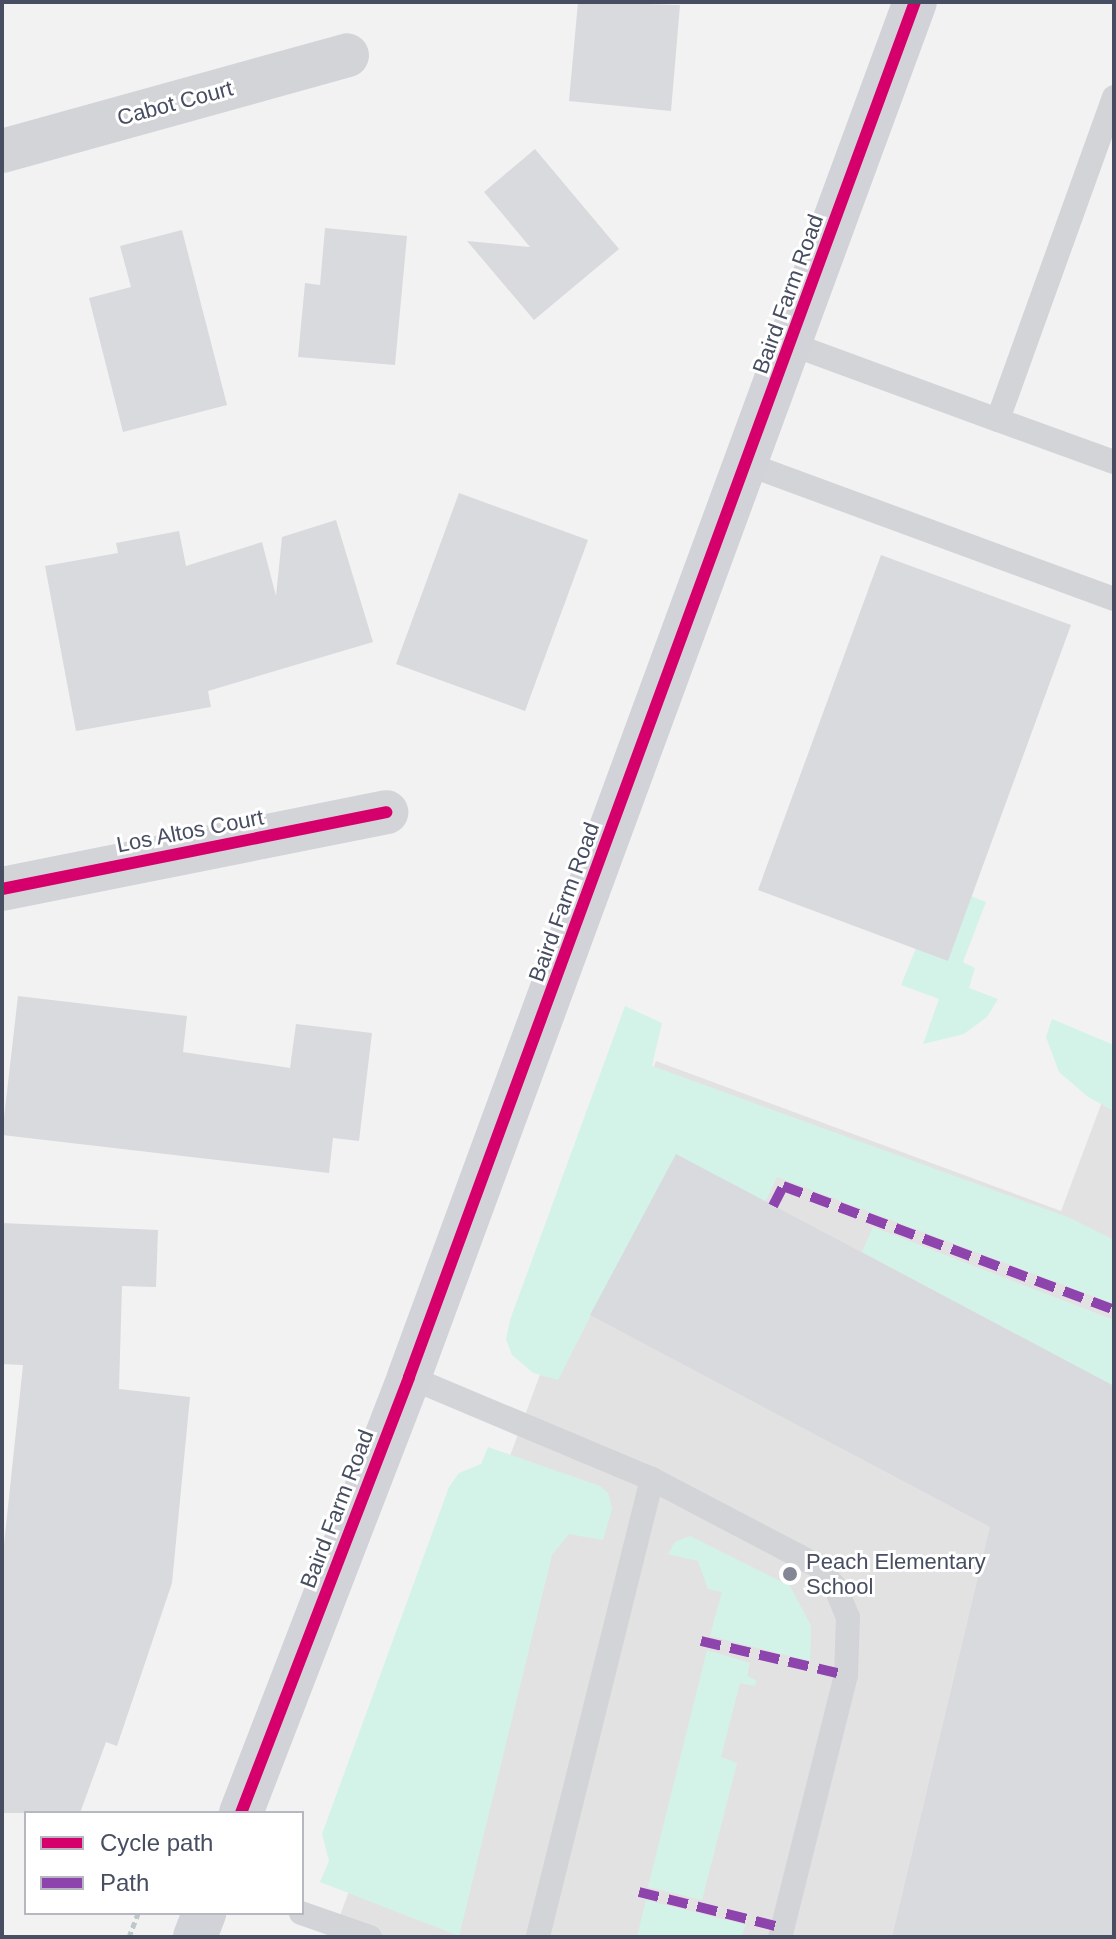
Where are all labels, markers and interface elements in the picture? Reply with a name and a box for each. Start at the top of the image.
street label: Cabot Court [114,75,236,131]
street label: Baird Farm Road [747,211,829,377]
street label: Los Altos Court [114,804,266,858]
street label: Baird Farm Road [523,819,605,985]
street label: Baird Farm Road [295,1426,379,1592]
place label: Peach Elementary School [806,1548,986,1600]
marker: Peach Elementary School [781,1565,799,1583]
legend [24,1811,304,1915]
text: Cycle path [100,1829,213,1856]
text: Path [100,1869,149,1896]

